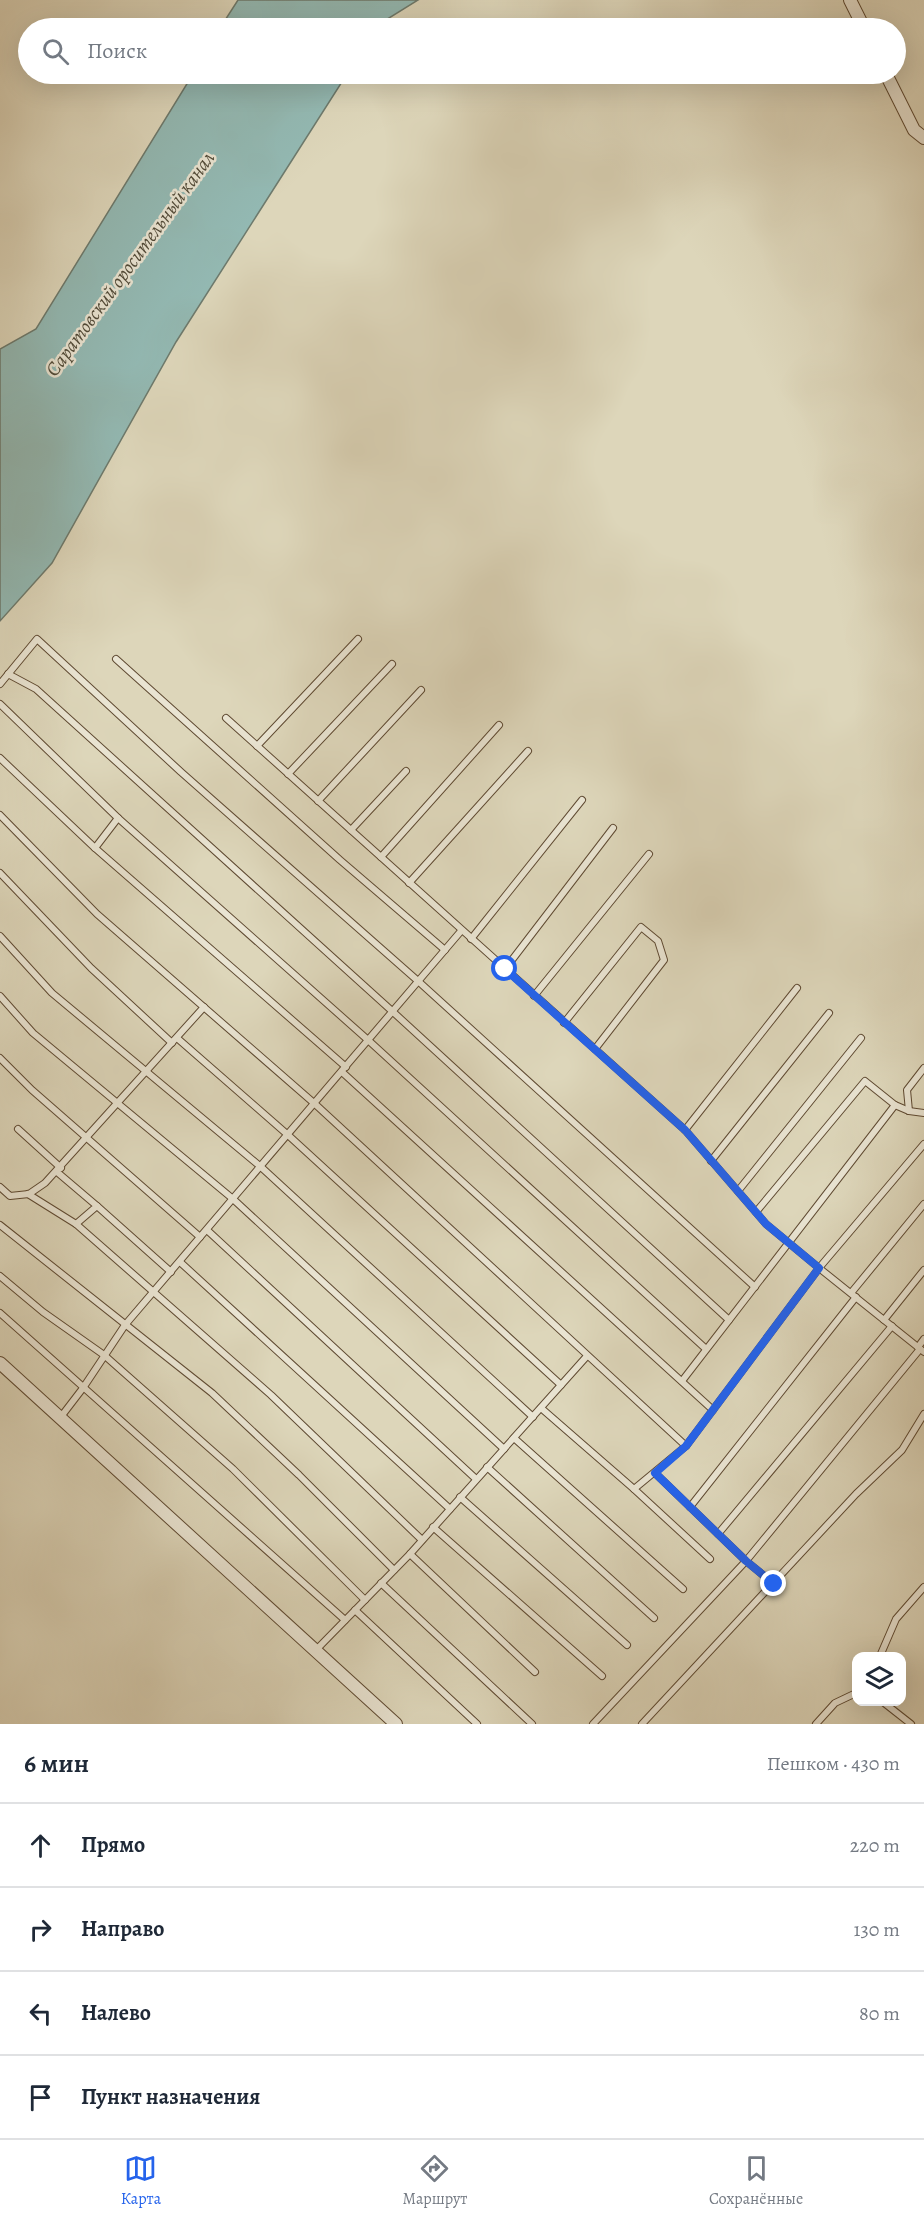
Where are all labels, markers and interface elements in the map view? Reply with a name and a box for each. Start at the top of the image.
search box [18,18,906,84]
icon: search [39,35,72,68]
text: Поиск [87,36,147,66]
water label: Саратовский оросительный канал [39,146,221,382]
route start [491,955,517,981]
route end [760,1570,786,1596]
map controls [852,1652,906,1706]
button: layers [852,1652,906,1706]
text: 6 мин [24,1746,89,1781]
text: Пешком · 430 m [767,1750,900,1777]
icon: ahead [24,1829,57,1862]
text: Прямо [81,1830,145,1860]
text: 220 m [850,1832,900,1859]
icon: right [24,1913,57,1946]
text: Направо [81,1914,164,1944]
text: 130 m [854,1916,900,1943]
icon: left [24,1997,57,2030]
text: Налево [81,1998,151,2028]
text: 80 m [859,2000,900,2027]
icon: arrive [24,2081,57,2114]
text: Пункт назначения [81,2082,260,2112]
tab: Карта [121,2152,161,2210]
tab: Маршрут [403,2152,467,2210]
tab: Сохранённые [709,2152,803,2210]

